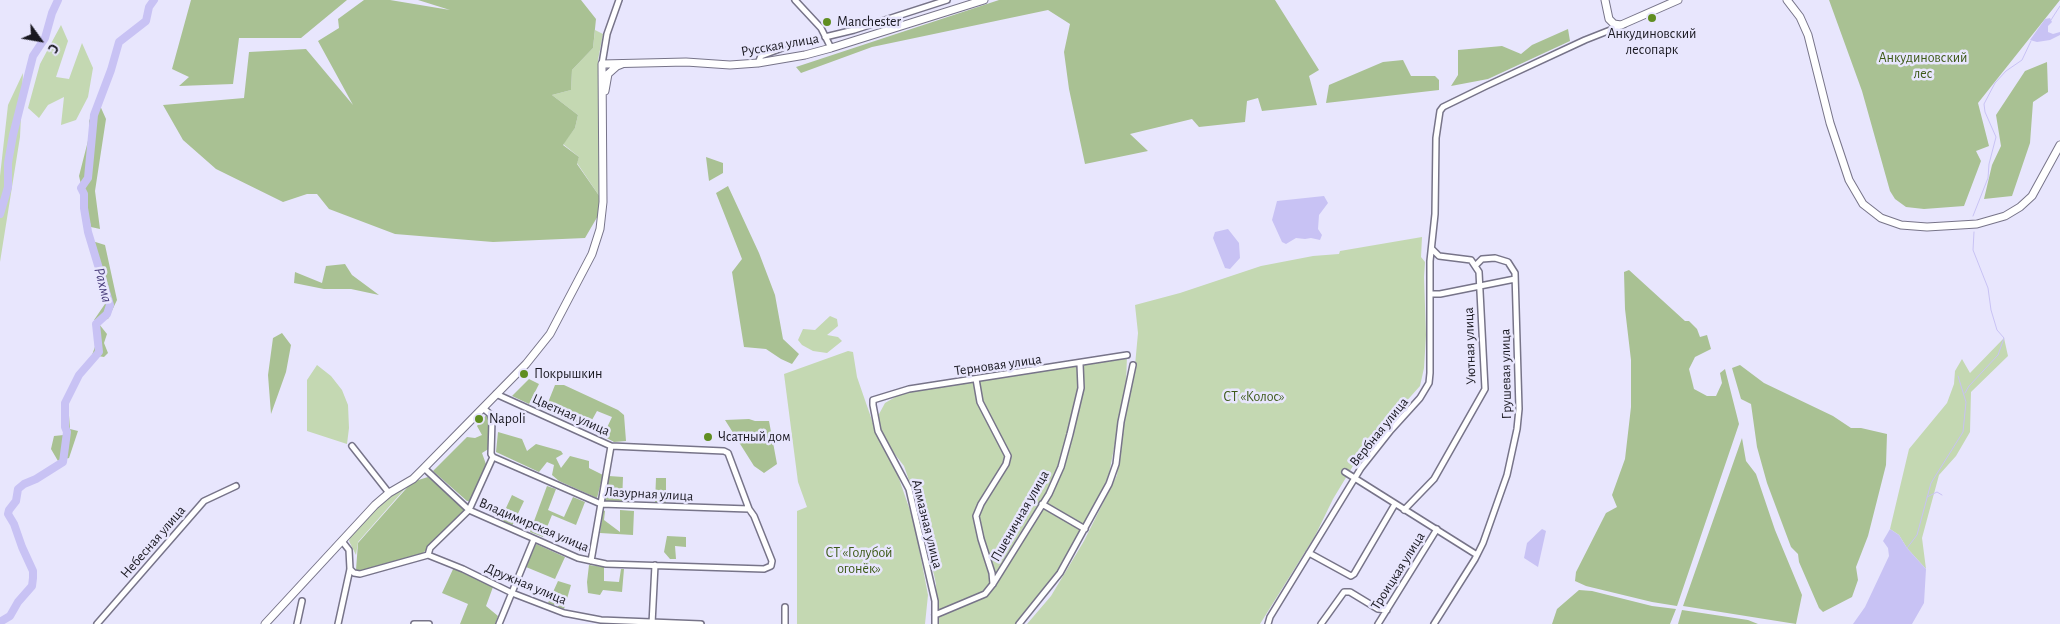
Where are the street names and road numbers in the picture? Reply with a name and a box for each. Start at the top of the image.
street label: Русская улица [740,30,820,60]
street label: Уютная улица [1460,307,1480,385]
street label: Грушевая улица [1497,329,1515,419]
street label: Терновая улица [953,351,1043,379]
street label: Цветная улица [529,390,613,440]
street label: Вербная улица [1346,394,1412,470]
street label: Пшеничная улица [987,467,1053,565]
street label: Алмазная улица [908,478,946,570]
street label: Лазурная улица [604,483,694,505]
street label: Владимирская улица [476,494,592,556]
street label: Небесная улица [117,502,189,582]
street label: Троицкая улица [1367,529,1429,613]
street label: Дружная улица [483,559,569,609]

